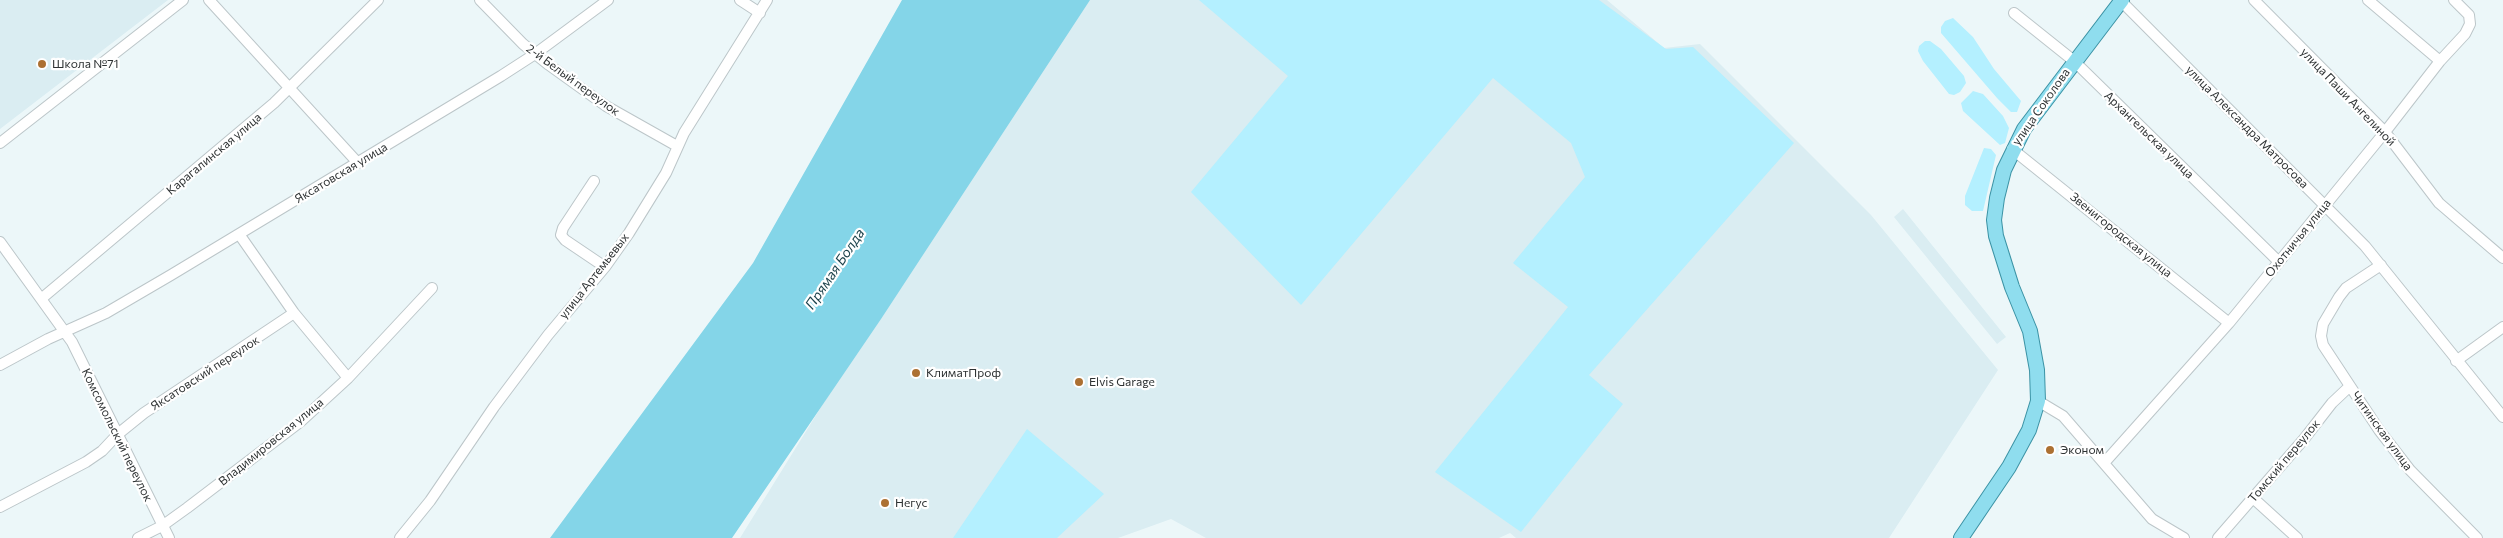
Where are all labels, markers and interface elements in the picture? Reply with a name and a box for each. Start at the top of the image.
street label: 2-й Белый переулок [523,41,623,119]
street label: улица Паши Ангелиной [2297,45,2399,149]
place label: Школа №71 [52,57,119,71]
marker: Школа №71 [36,58,48,70]
street label: улица Александра Матросова [2183,63,2311,191]
street label: улица Соколова [2009,66,2073,148]
street label: Архангельская улица [2101,88,2197,182]
street label: Карагалинская улица [164,110,264,198]
street label: Яксатовская улица [292,140,390,206]
street label: Звенигородская улица [2067,190,2175,280]
street label: Охотничья улица [2262,196,2334,280]
water label: Прямая Болда [802,225,868,313]
street label: улица Артемьевых [556,230,632,322]
street label: Яксатовский переулок [148,333,262,413]
street label: Комсомольский переулок [78,366,156,504]
place label: КлиматПроф [926,366,1001,380]
marker: КлиматПроф [910,367,922,379]
place label: Elvis Garage [1089,375,1155,389]
marker: Elvis Garage [1073,376,1085,388]
street label: Читинская улица [2348,389,2416,473]
street label: Владимировская улица [216,395,326,489]
street label: Томский переулок [2245,417,2323,505]
place label: Эконом [2060,443,2104,457]
marker: Эконом [2044,444,2056,456]
place label: Негус [895,496,928,510]
marker: Негус [879,497,891,509]

